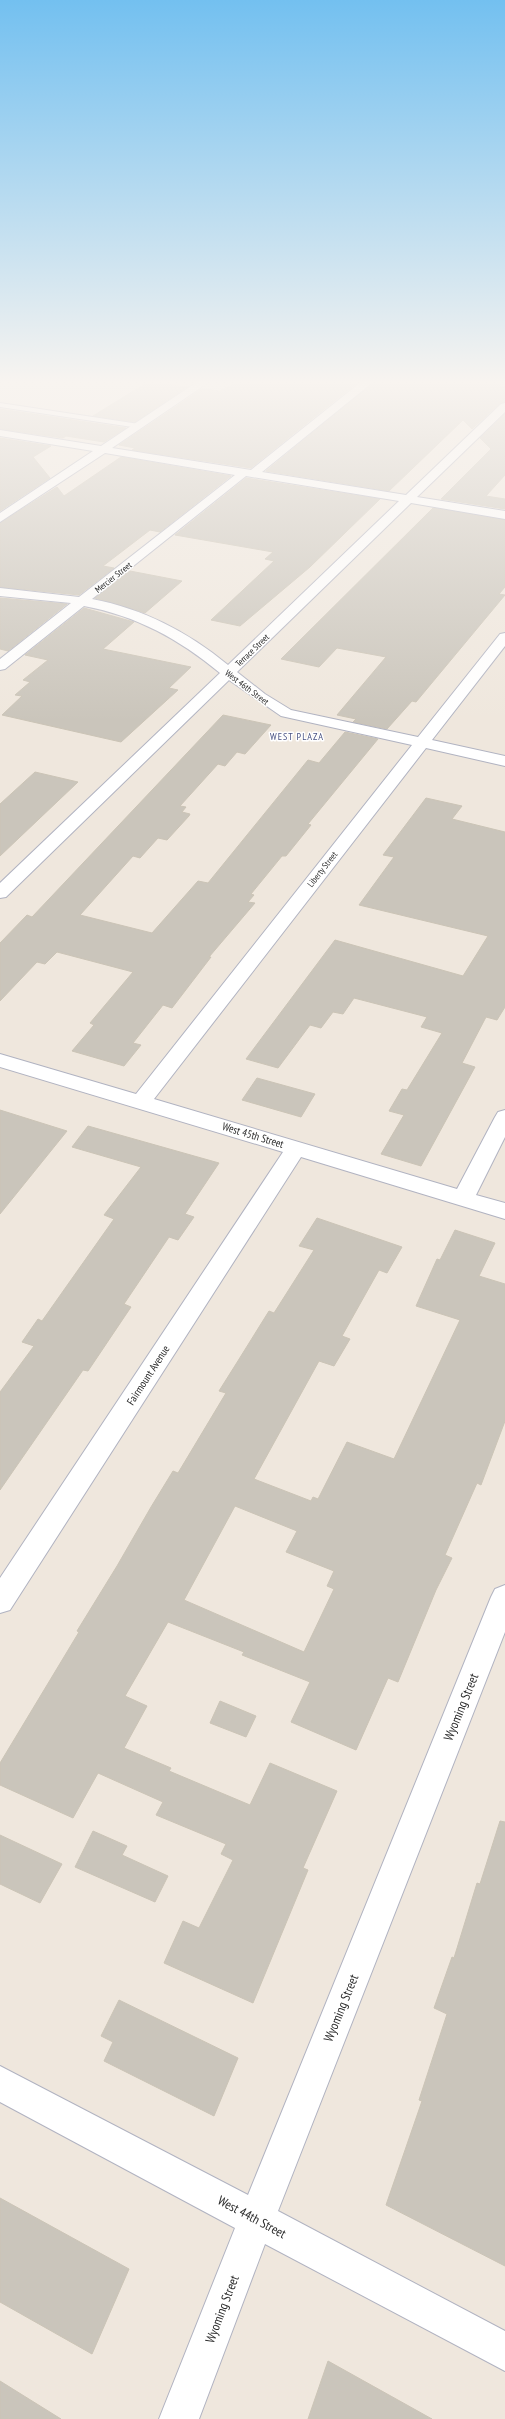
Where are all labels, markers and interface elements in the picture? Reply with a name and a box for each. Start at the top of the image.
street label: Mercier Street [92,559,134,595]
street label: Terrace Street [233,631,272,669]
street label: West 46th Street [223,667,271,707]
district label: WEST PLAZA [270,730,324,743]
street label: Liberty Street [305,849,340,889]
street label: West 45th Street [221,1119,285,1151]
street label: Fairmount Avenue [123,1342,173,1408]
street label: Wyoming Street [440,1670,482,1743]
street label: Wyoming Street [320,1971,362,2044]
street label: West 44th Street [215,2192,289,2242]
street label: Wyoming Street [201,2272,243,2345]

